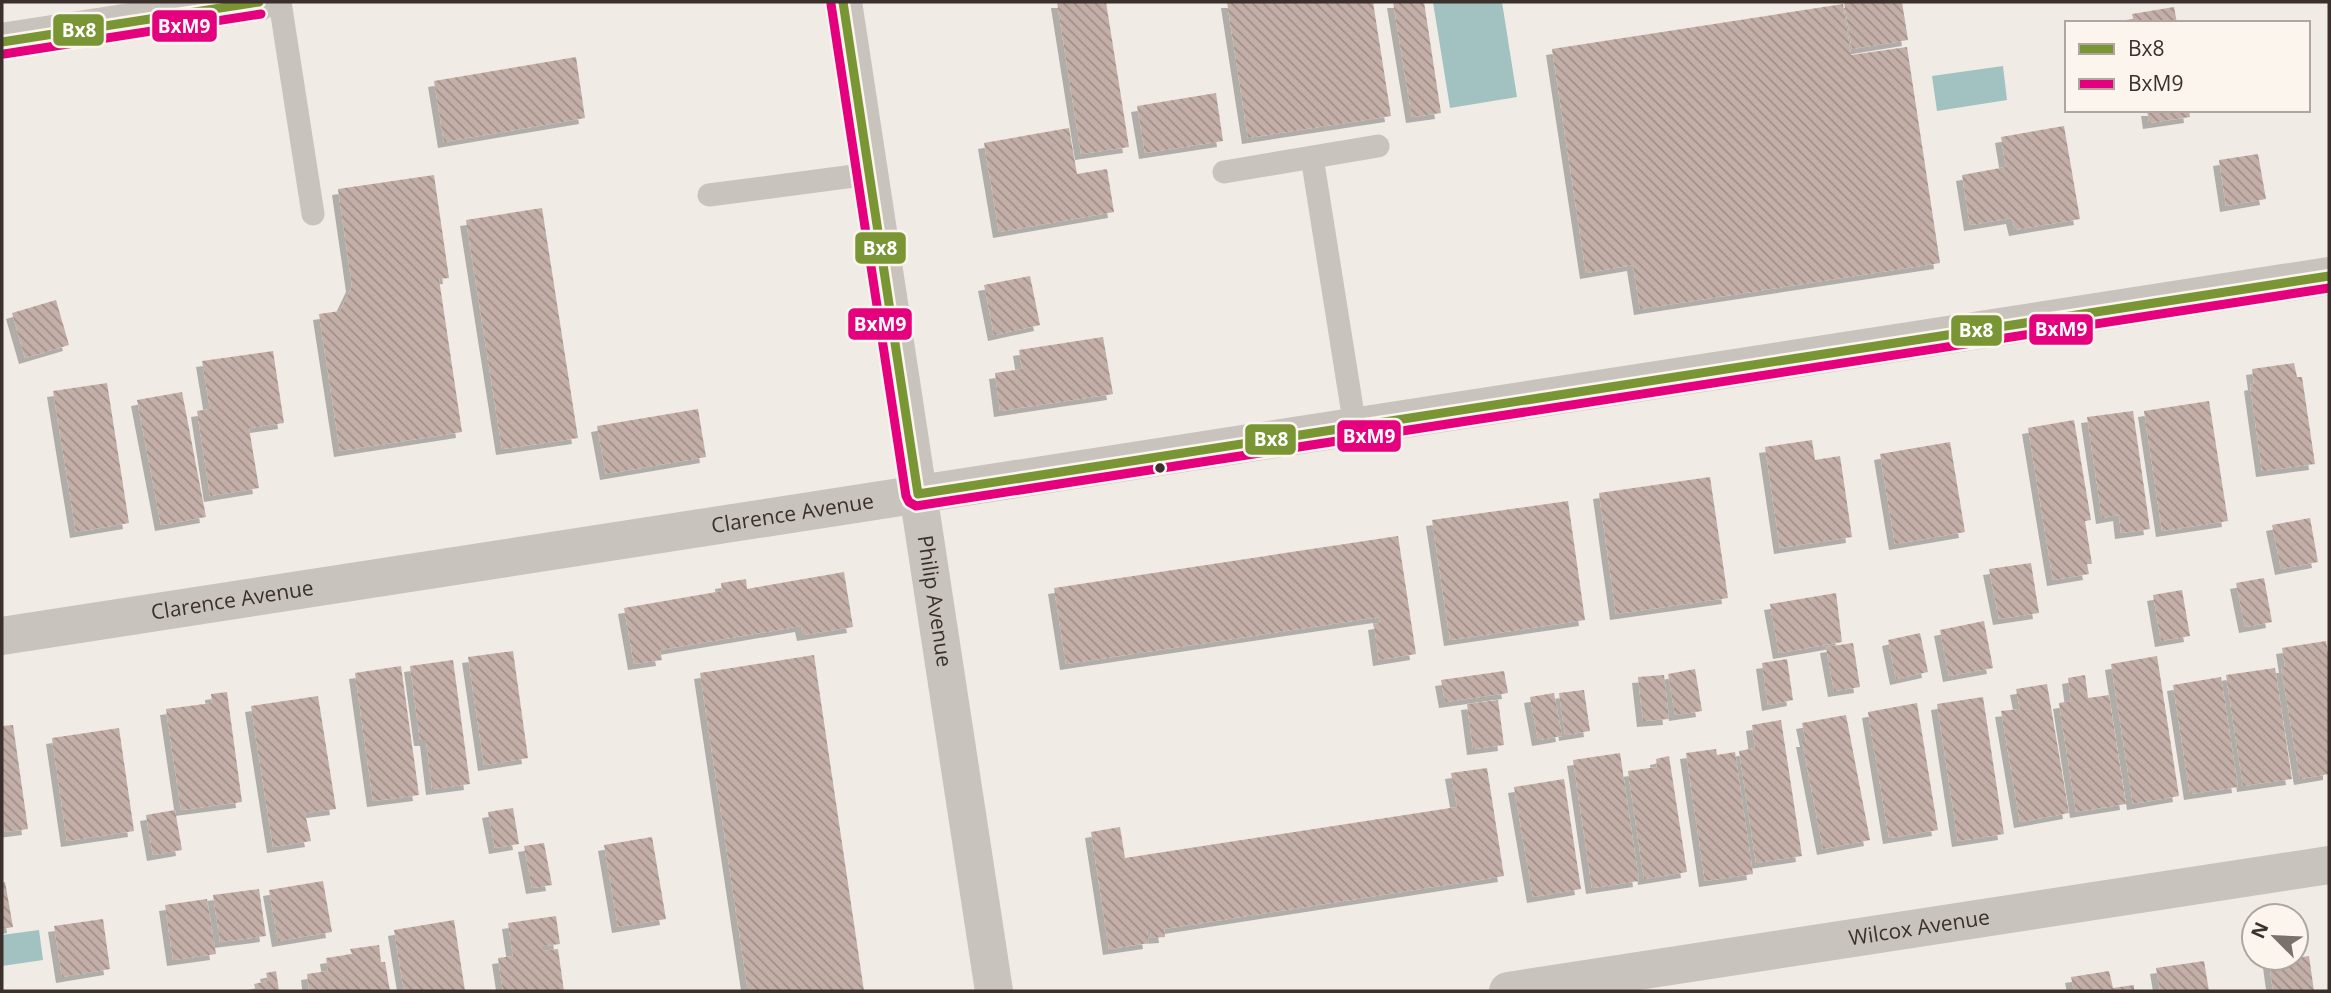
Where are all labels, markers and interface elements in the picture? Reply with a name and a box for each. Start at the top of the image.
line badge: BxM9 [151,9,218,43]
line badge: Bx8 [52,13,105,47]
text: BxM9 [158,13,210,39]
text: Bx8 [62,17,96,43]
legend [2065,21,2310,112]
text: Bx8 [2128,34,2165,62]
text: BxM9 [2128,69,2183,97]
line badge: Bx8 [854,231,907,265]
text: Bx8 [863,235,897,261]
line badge: BxM9 [847,307,913,341]
text: BxM9 [854,311,906,337]
line badge: BxM9 [2028,313,2094,346]
line badge: Bx8 [1950,314,2003,347]
text: BxM9 [2035,316,2087,342]
text: Bx8 [1959,317,1993,343]
line badge: BxM9 [1336,419,1402,453]
line badge: Bx8 [1244,423,1297,456]
text: BxM9 [1343,423,1395,449]
text: Bx8 [1254,426,1288,452]
unlabelled marker [1153,461,1167,475]
street label: Clarence Avenue [709,486,876,539]
street label: Philip Avenue [912,533,959,669]
street label: Clarence Avenue [149,573,315,626]
street label: Wilcox Avenue [1847,902,1992,952]
north arrow [2240,902,2310,972]
text: N [2244,918,2274,942]

